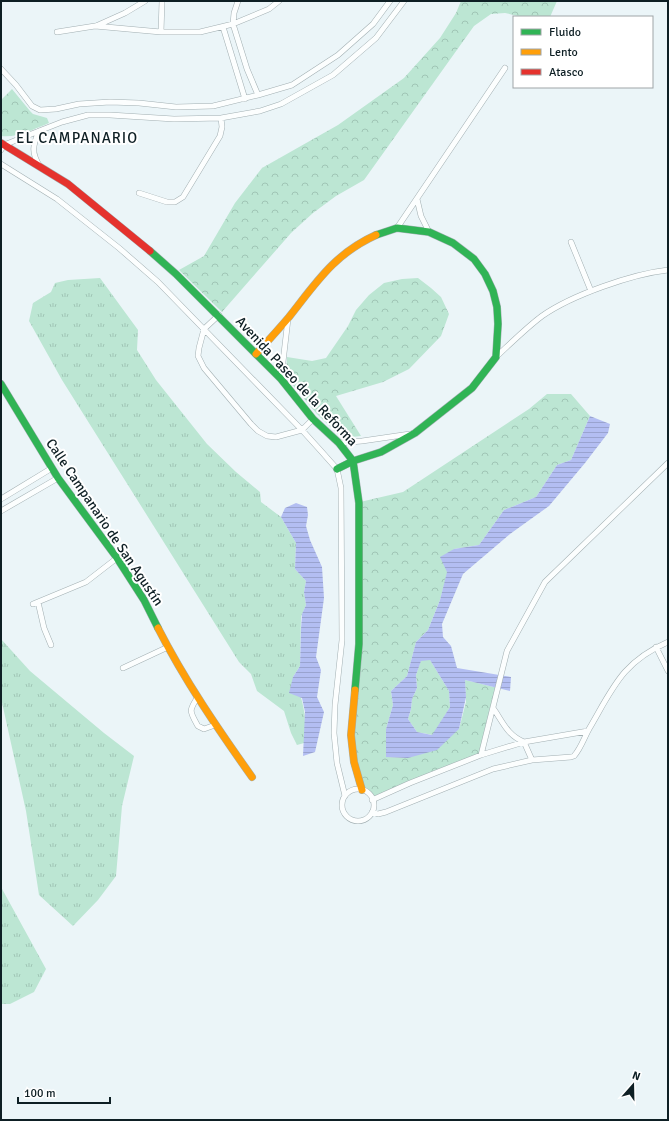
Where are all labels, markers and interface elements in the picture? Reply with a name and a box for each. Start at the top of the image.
legend [513,16,653,88]
text: Fluido [549,25,581,40]
text: Lento [549,45,578,60]
text: Atasco [549,65,584,80]
district label: EL CAMPANARIO [16,129,138,147]
street label: Avenida Paseo de la Reforma [232,313,361,450]
street label: Calle Campanario de San Agustín [42,435,167,609]
north arrow [613,1065,653,1105]
text: N [630,1069,642,1083]
scale bar [18,1079,110,1105]
text: 100 m [24,1086,56,1101]

